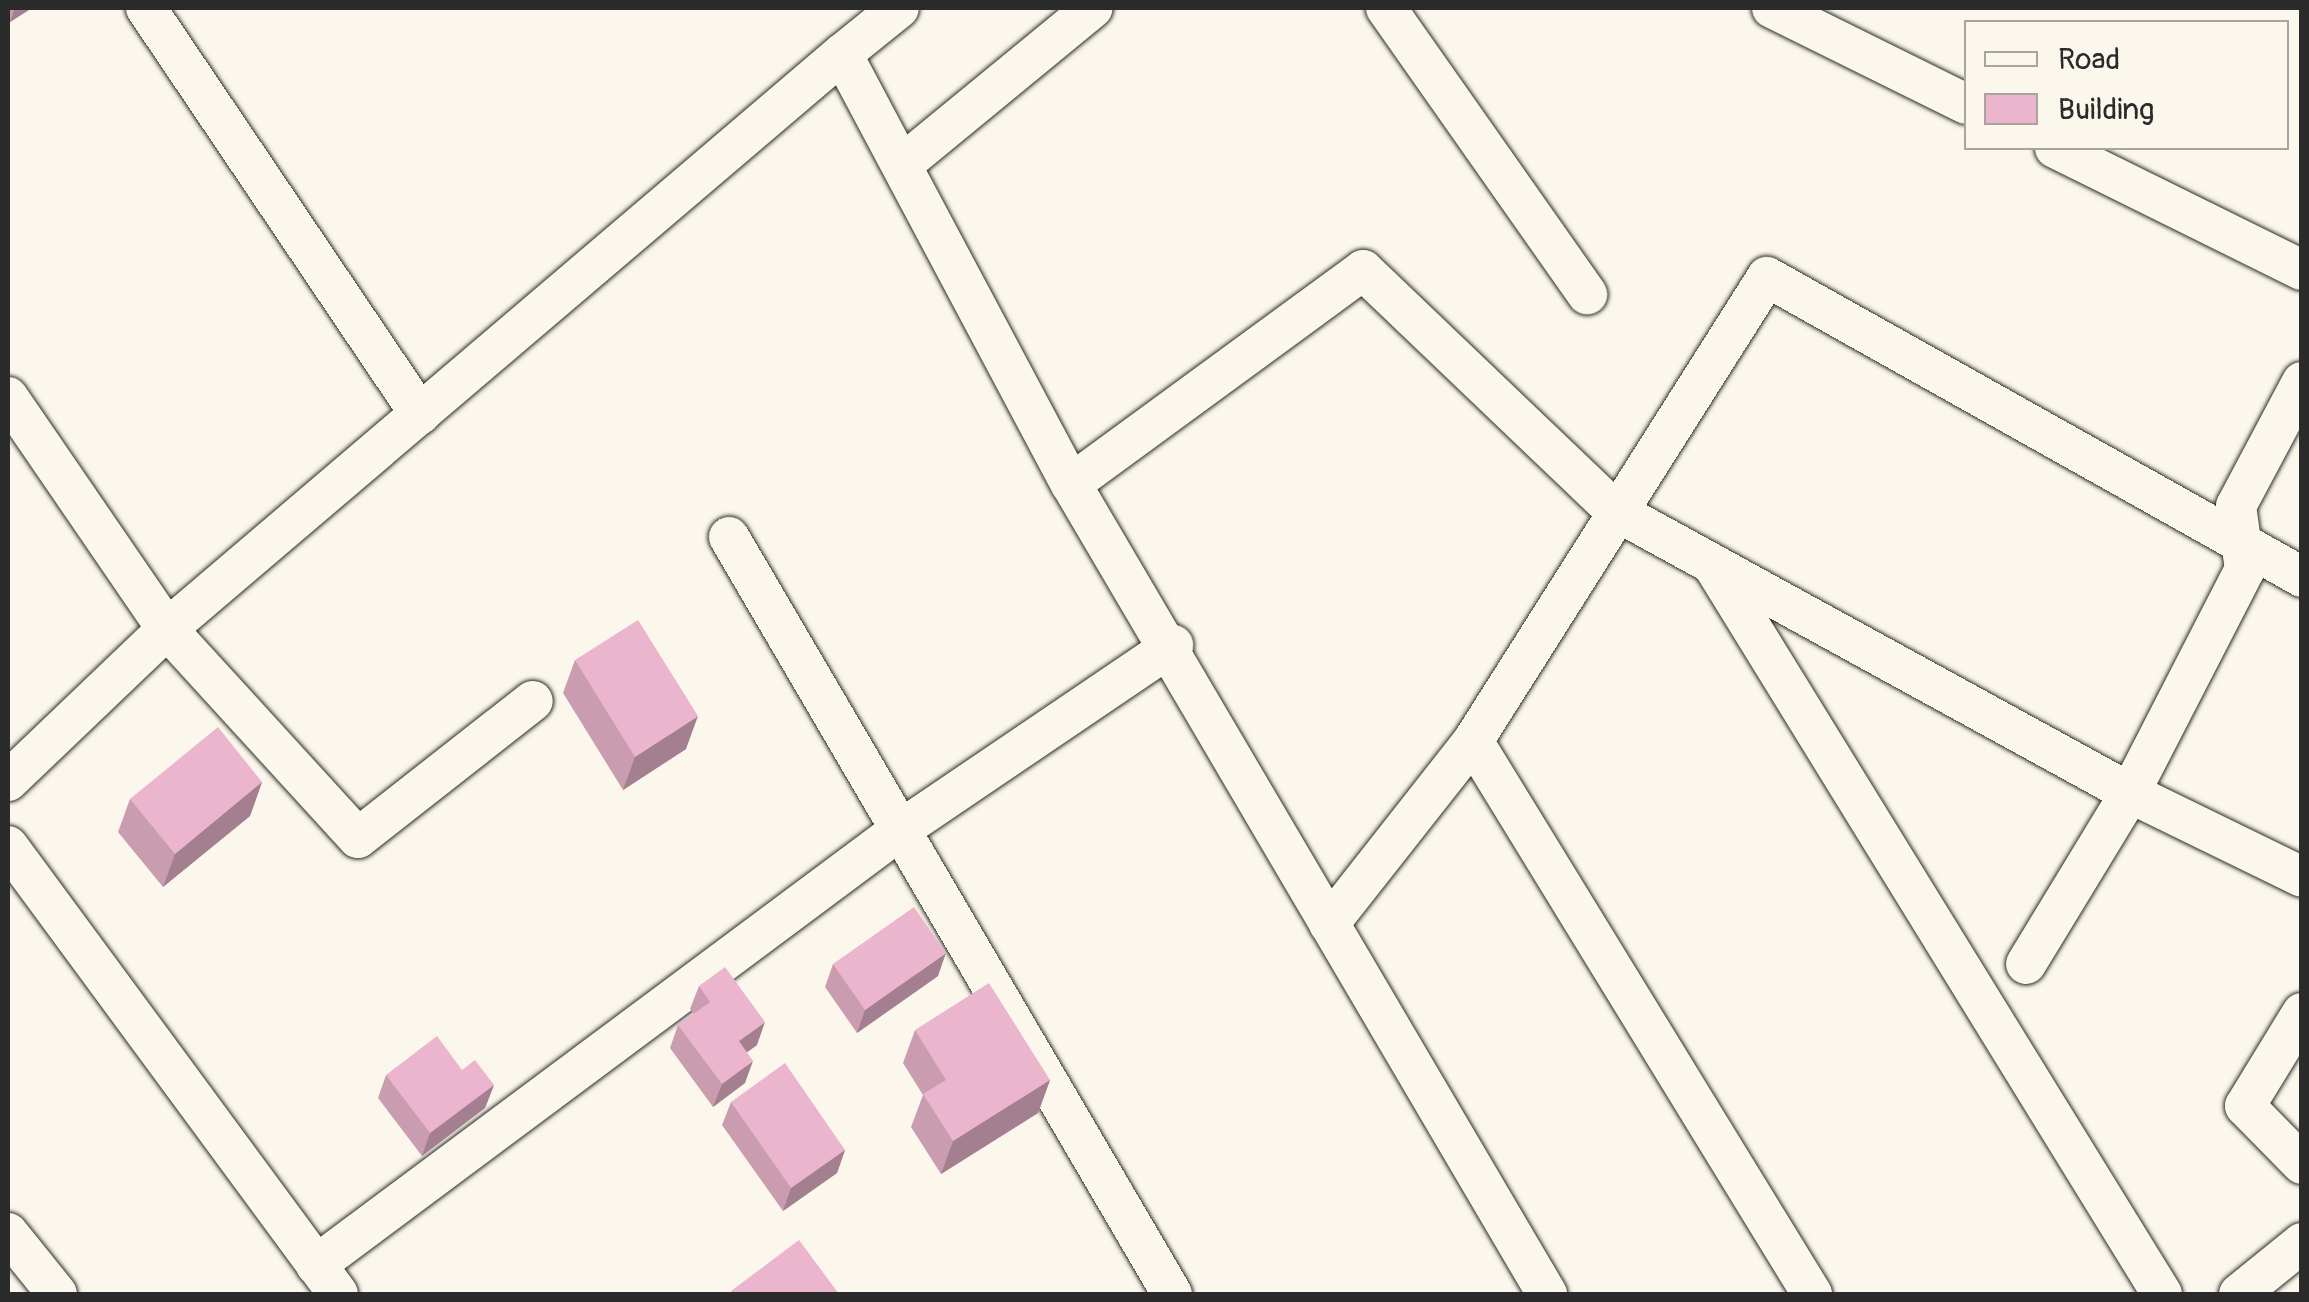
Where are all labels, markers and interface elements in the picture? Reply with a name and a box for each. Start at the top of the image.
legend [1964,20,2289,150]
text: Road [2058,41,2120,78]
text: Building [2058,91,2154,128]

